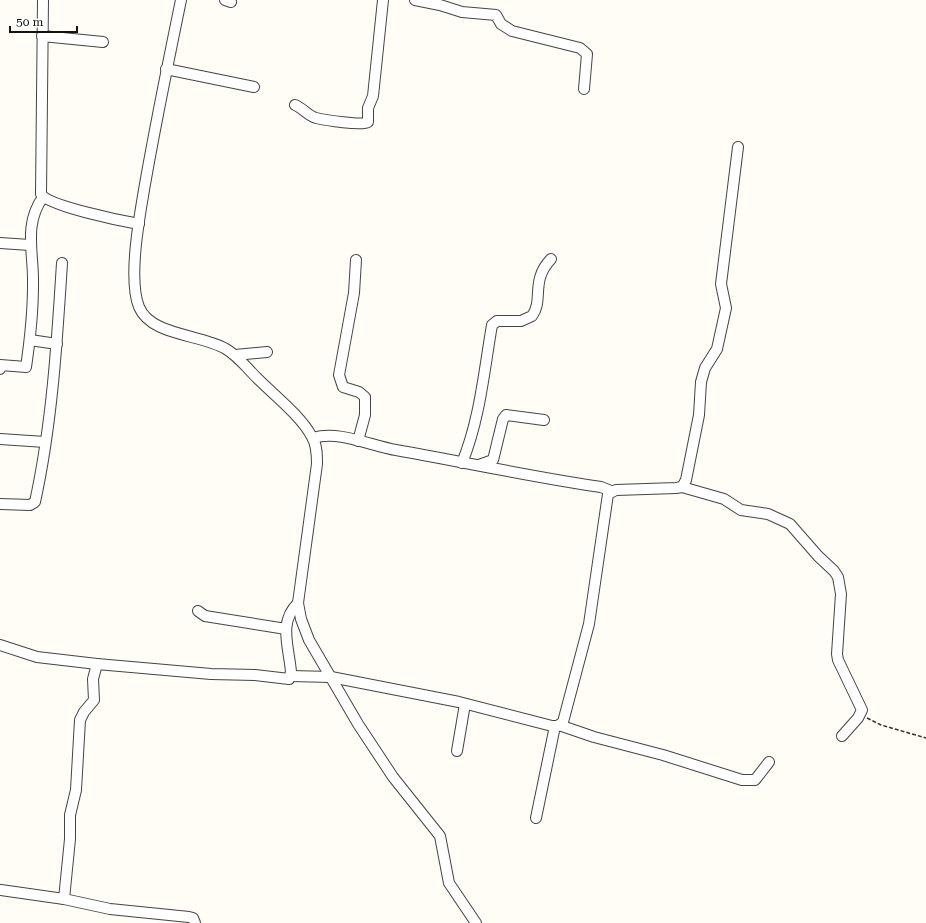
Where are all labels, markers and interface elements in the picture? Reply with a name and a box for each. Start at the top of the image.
scale bar [10,8,77,34]
text: 50 m [16,15,43,29]

